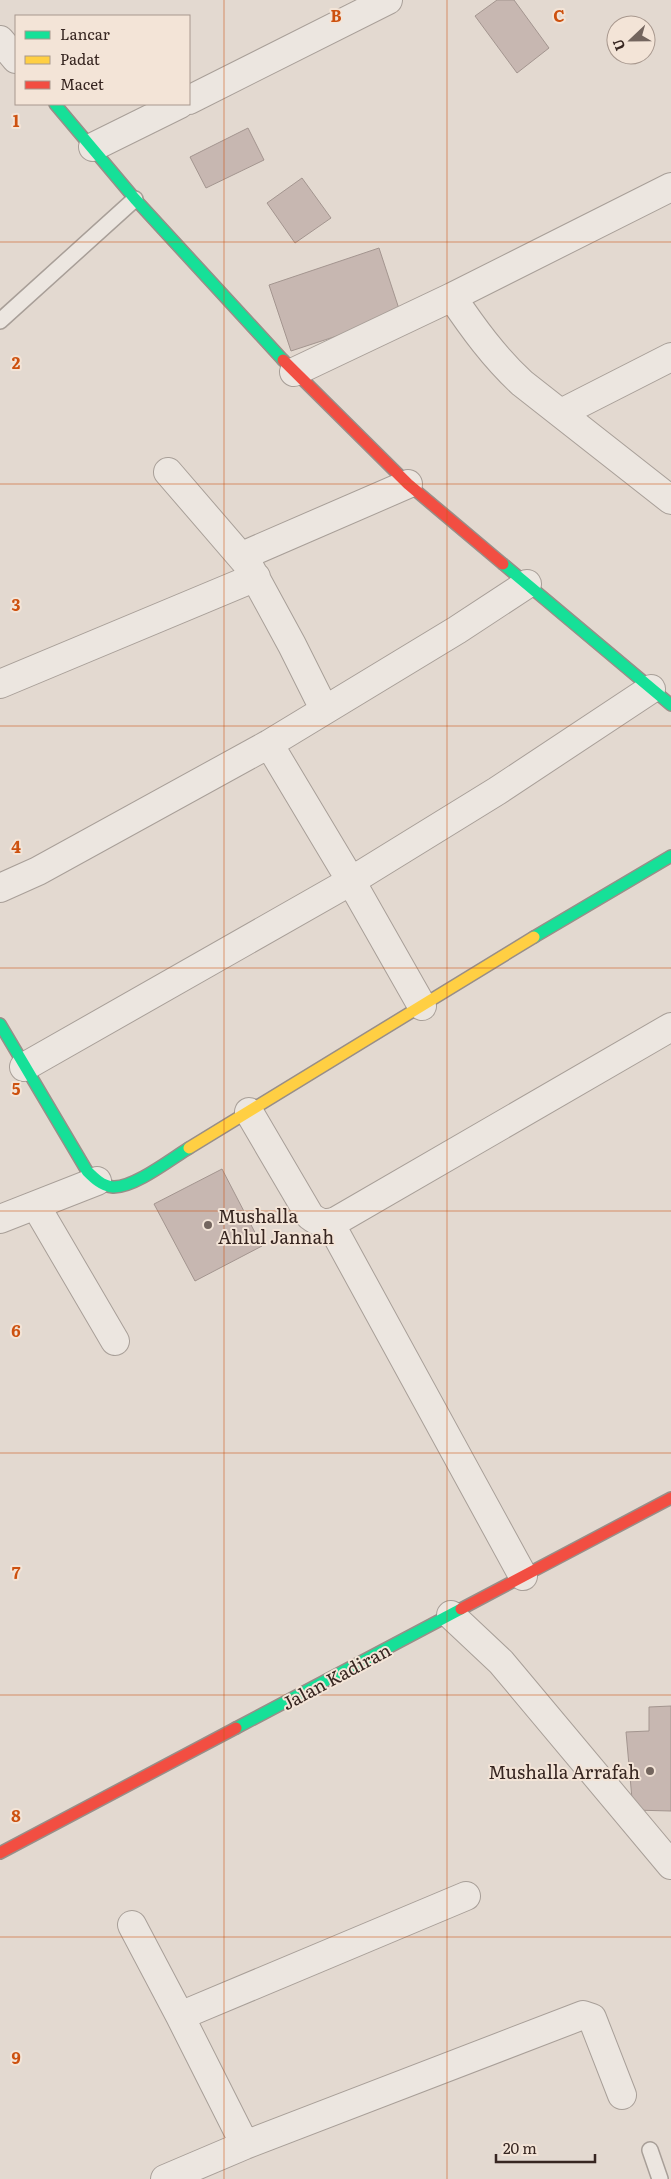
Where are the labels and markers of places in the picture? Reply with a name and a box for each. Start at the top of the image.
place label: Mushalla Ahlul Jannah [218,1202,334,1250]
marker: Mushalla Ahlul Jannah [202,1219,214,1231]
place label: Mushalla Arrafah [488,1758,640,1785]
marker: Mushalla Arrafah [644,1765,656,1777]

